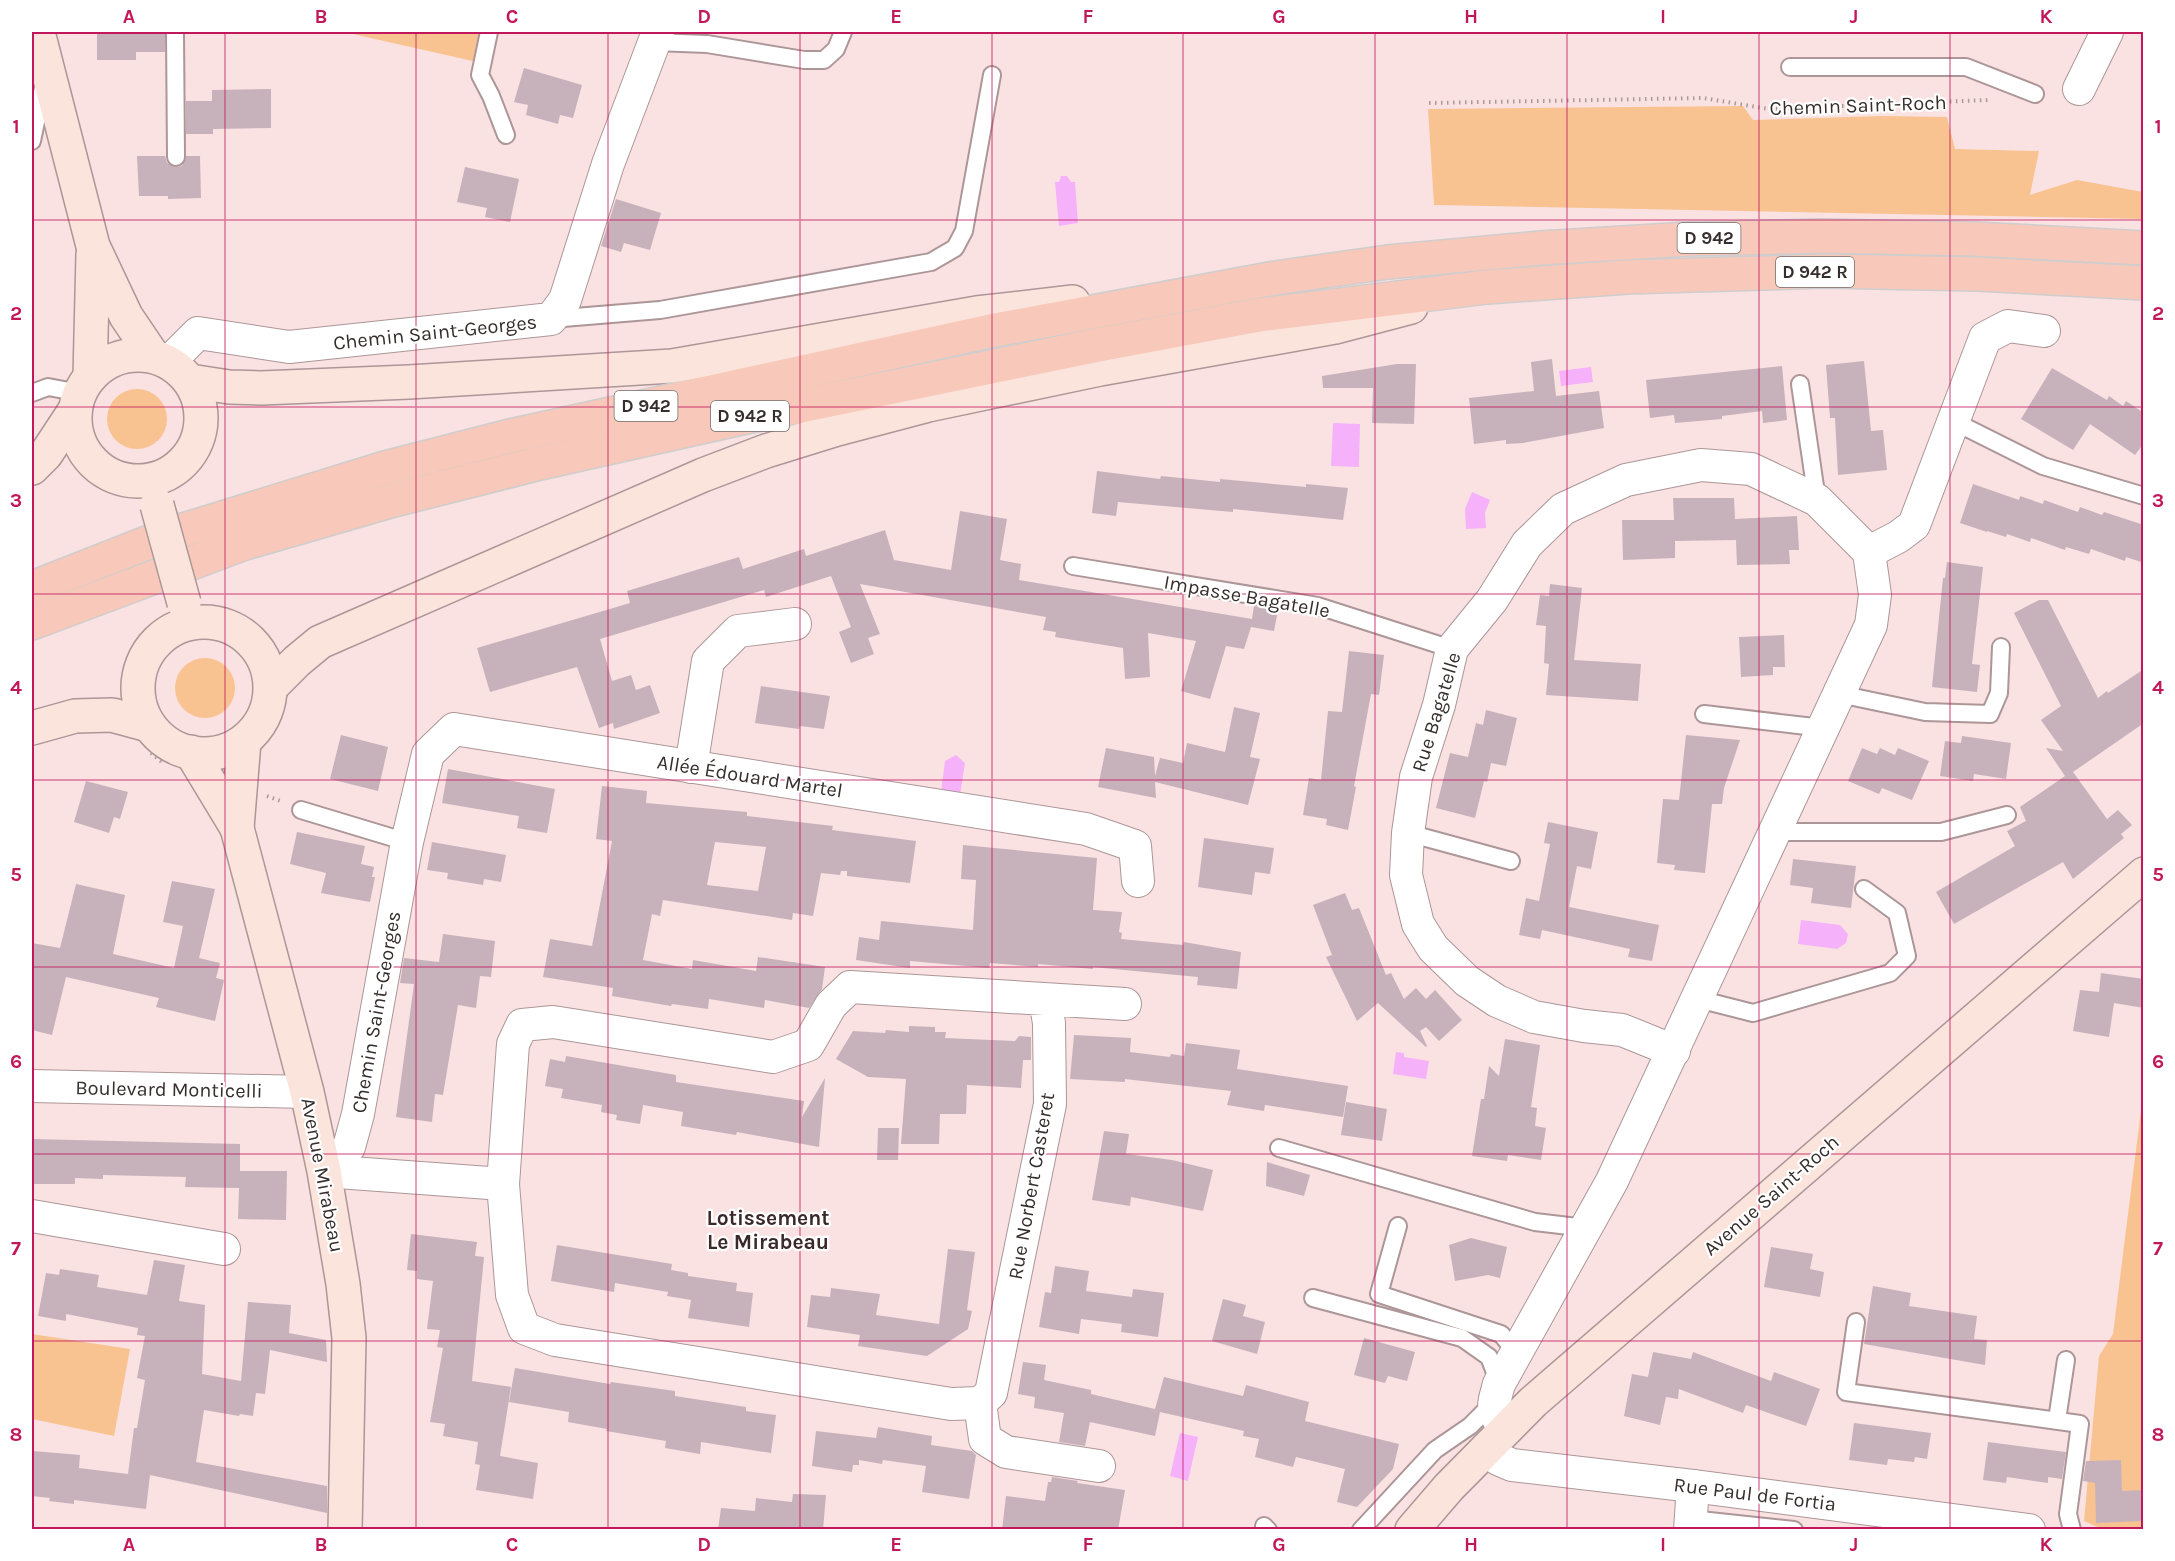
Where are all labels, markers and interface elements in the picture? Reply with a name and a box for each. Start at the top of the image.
text: A [123,5,136,28]
text: B [315,5,327,28]
text: C [506,5,518,28]
text: D [697,5,711,28]
text: E [890,5,902,28]
text: F [1083,5,1094,28]
text: G [1272,5,1286,28]
text: H [1464,5,1478,28]
text: I [1660,5,1666,28]
text: J [1850,5,1858,28]
text: K [2039,5,2053,28]
street label: Chemin Saint-Roch [1769,91,1947,120]
text: 1 [12,115,20,138]
text: 1 [2154,115,2162,138]
road number: D 942 [1678,223,1740,253]
road number: D 942 R [1776,257,1854,287]
text: 2 [10,302,22,325]
text: 2 [2152,302,2164,325]
street label: Chemin Saint-Georges [332,310,538,355]
road number: D 942 [614,391,678,421]
road number: D 942 R [711,401,789,431]
text: 3 [10,489,22,512]
text: 3 [2152,489,2164,512]
street label: Impasse Bagatelle [1162,571,1332,622]
street label: Rue Bagatelle [1407,649,1466,775]
text: 4 [10,676,22,699]
text: 4 [2152,676,2164,699]
street label: Allée Édouard Martel [656,749,844,803]
text: 5 [10,863,22,886]
text: 5 [2152,863,2164,886]
street label: Chemin Saint-Georges [347,909,406,1115]
text: 6 [10,1050,22,1073]
text: 6 [2152,1050,2164,1073]
street label: Boulevard Monticelli [75,1076,263,1103]
street label: Rue Norbert Casteret [1004,1090,1059,1281]
street label: Avenue Mirabeau [296,1096,349,1254]
street label: Avenue Saint-Roch [1699,1130,1844,1260]
district label: Lotissement Le Mirabeau [706,1206,830,1254]
text: 7 [11,1237,21,1260]
text: 7 [2153,1237,2163,1260]
text: 8 [10,1423,22,1446]
text: 8 [2152,1423,2164,1446]
street label: Rue Paul de Fortia [1672,1473,1837,1516]
text: A [123,1533,136,1556]
text: B [315,1533,327,1556]
text: C [506,1533,518,1556]
text: D [697,1533,711,1556]
text: E [890,1533,902,1556]
text: F [1083,1533,1094,1556]
text: G [1272,1533,1286,1556]
text: H [1464,1533,1478,1556]
text: I [1660,1533,1666,1556]
text: J [1850,1533,1858,1556]
text: K [2039,1533,2053,1556]

